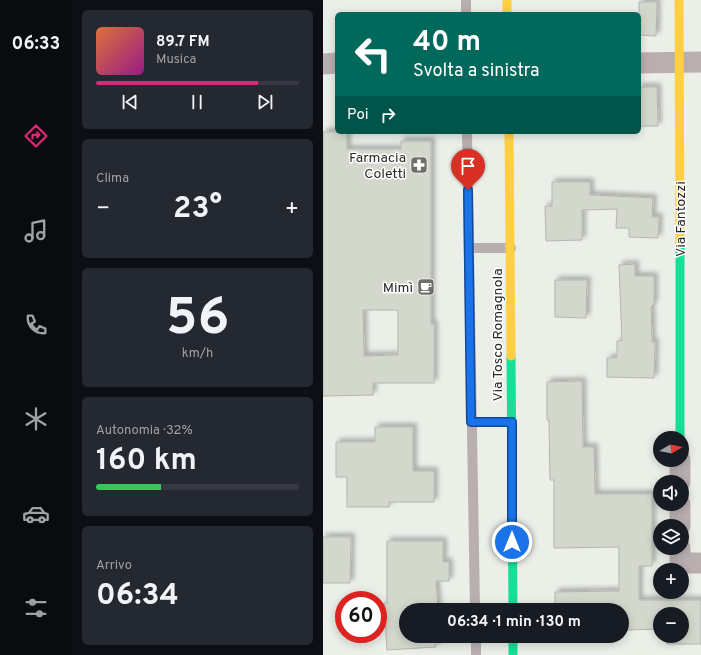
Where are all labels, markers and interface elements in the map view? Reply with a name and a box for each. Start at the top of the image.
text: 40 m [413,25,481,61]
icon: left [347,28,399,80]
text: 06:33 [12,33,60,56]
text: 89.7 FM [156,33,210,52]
text: Musica [156,52,196,68]
text: Svolta a sinistra [413,60,540,83]
icon: previous [119,91,141,113]
icon: pause [186,91,208,113]
icon: next [254,91,276,113]
icon: right [377,104,399,126]
text: Poi [347,106,369,125]
icon: directions [22,122,50,150]
pin [451,149,485,190]
place label: Farmacia Coletti [349,150,406,183]
pharmacy icon: Farmacia Coletti [409,155,429,175]
icon: arrive [457,155,479,177]
text: Clima [96,171,129,187]
street label: Via Fantozzi [673,181,690,257]
text: 23° [173,191,222,228]
text: − [96,196,110,223]
text: + [285,196,299,223]
icon: music [22,217,50,245]
street label: Via Tosco Romagnola [490,268,507,402]
cafe icon: Mimì [416,277,436,297]
place label: Mimì [383,280,413,297]
text: 56 [166,287,229,353]
icon: phone [22,311,50,339]
text: km/h [182,346,213,362]
icon: climate [22,405,50,433]
text: Autonomia · 32% [96,423,193,439]
north arrow [653,431,689,467]
map controls [653,431,689,643]
text: 160 km [96,443,197,480]
button: sound [653,475,689,511]
icon: car [22,500,50,528]
button: layers [653,519,689,555]
position arrow [491,521,533,563]
text: Arrivo [96,558,132,574]
button: + [653,563,689,599]
text: 06:34 [96,578,179,615]
speed limit sign: 60 [335,591,387,643]
icon: filters [22,594,50,622]
button: − [653,607,689,643]
text: 06:34 · 1 min · 130 m [447,613,581,632]

